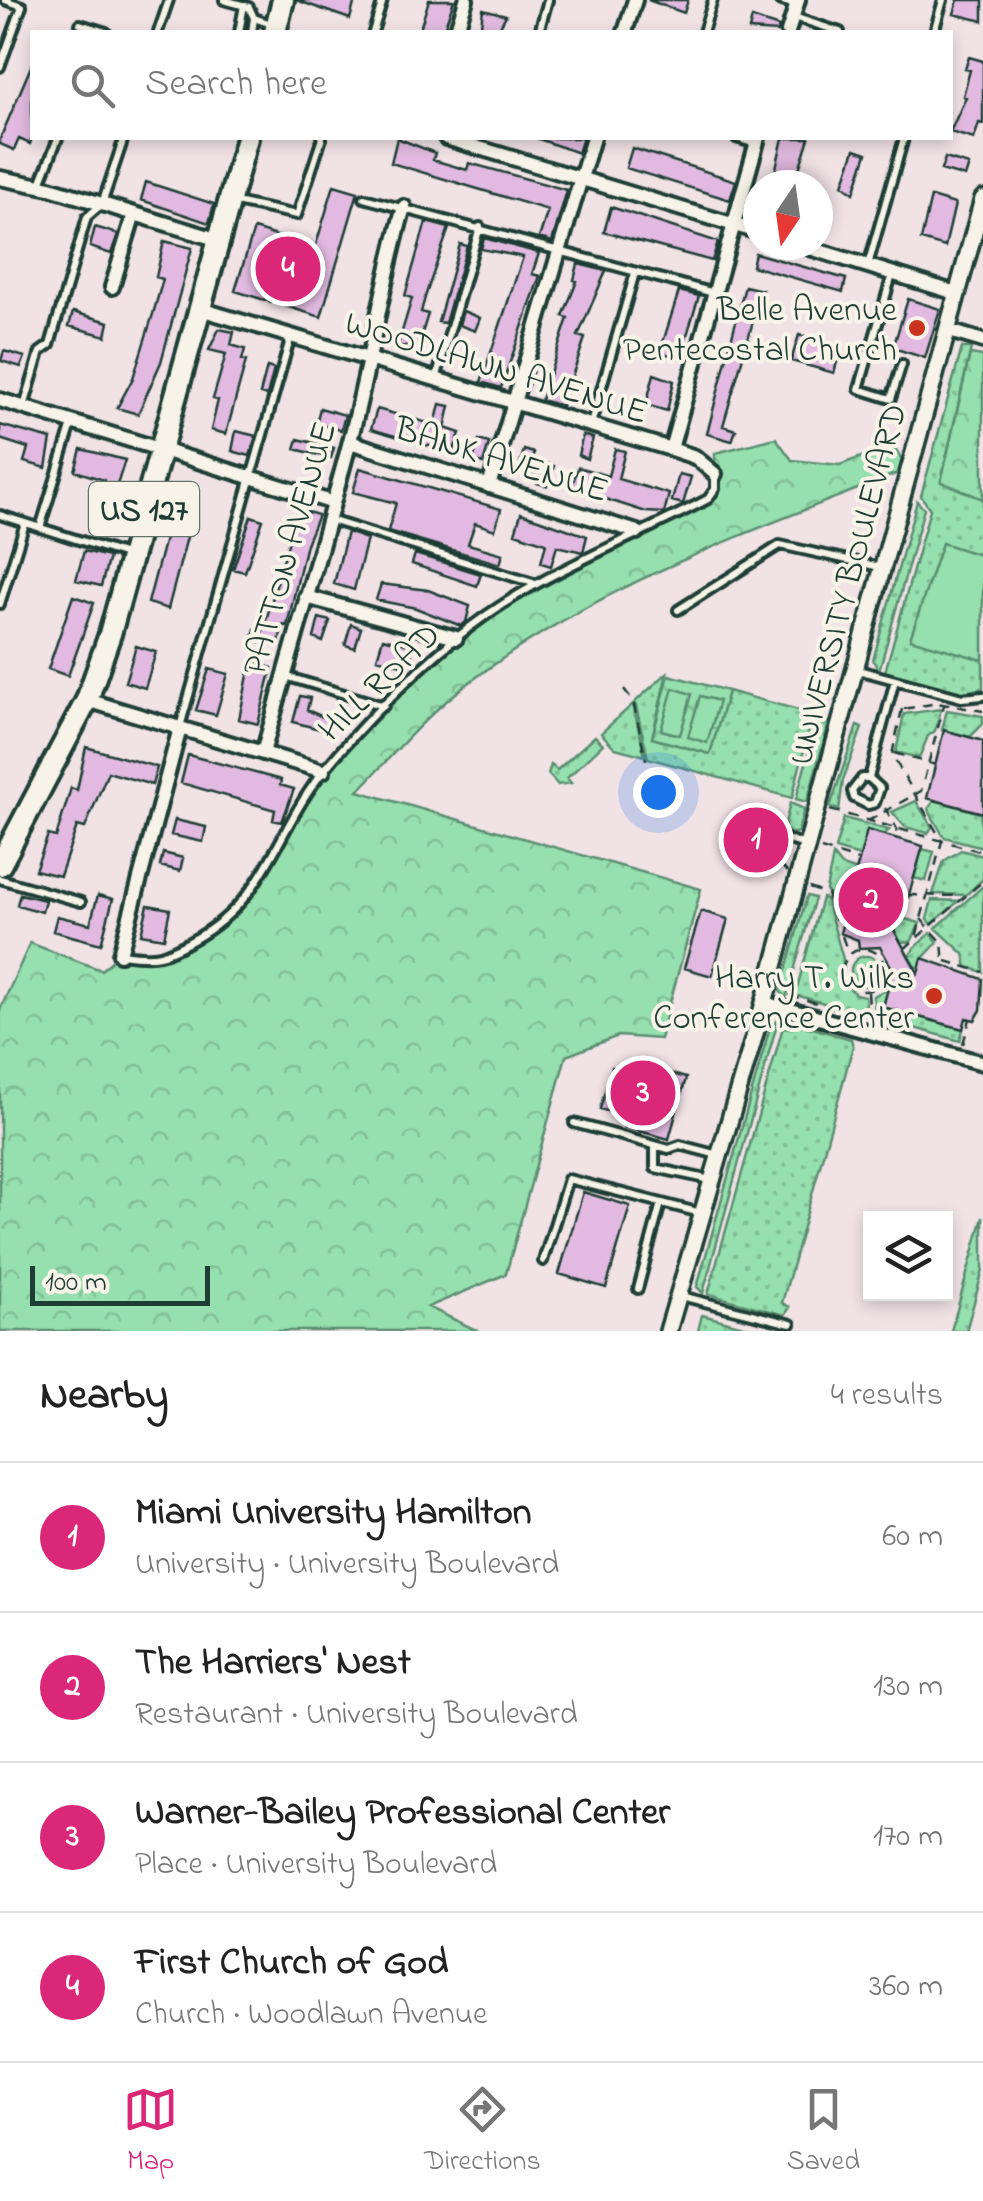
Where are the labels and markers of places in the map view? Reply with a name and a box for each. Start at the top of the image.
pin: 4 [256,232,320,306]
place label: Belle Avenue Pentecostal Church [623,286,897,377]
marker: Belle Avenue Pentecostal Church [906,317,928,339]
pin: 1 [724,802,788,878]
pin: 2 [838,862,904,938]
place label: Harry T. Wilks Conference Center [653,954,914,1045]
marker: Harry T. Wilks Conference Center [923,985,945,1007]
pin: 3 [610,1056,676,1130]

